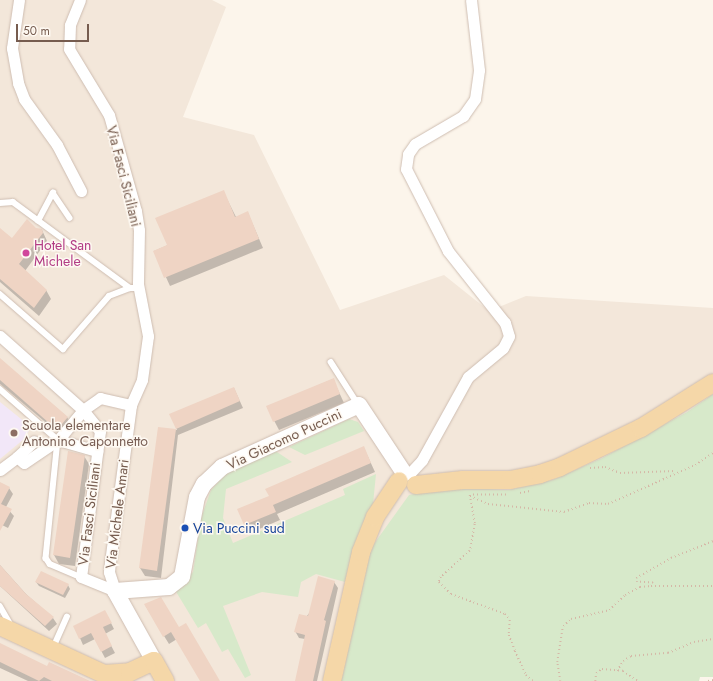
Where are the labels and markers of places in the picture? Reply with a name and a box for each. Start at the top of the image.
place label: Hotel San Michele [34,237,91,270]
marker: Hotel San Michele [21,248,31,258]
place label: Scuola elementare Antonino Caponnetto [22,417,148,450]
marker: Scuola elementare Antonino Caponnetto [9,428,19,438]
place label: Via Puccini sud [193,520,285,536]
marker: Via Puccini sud [180,523,190,533]

